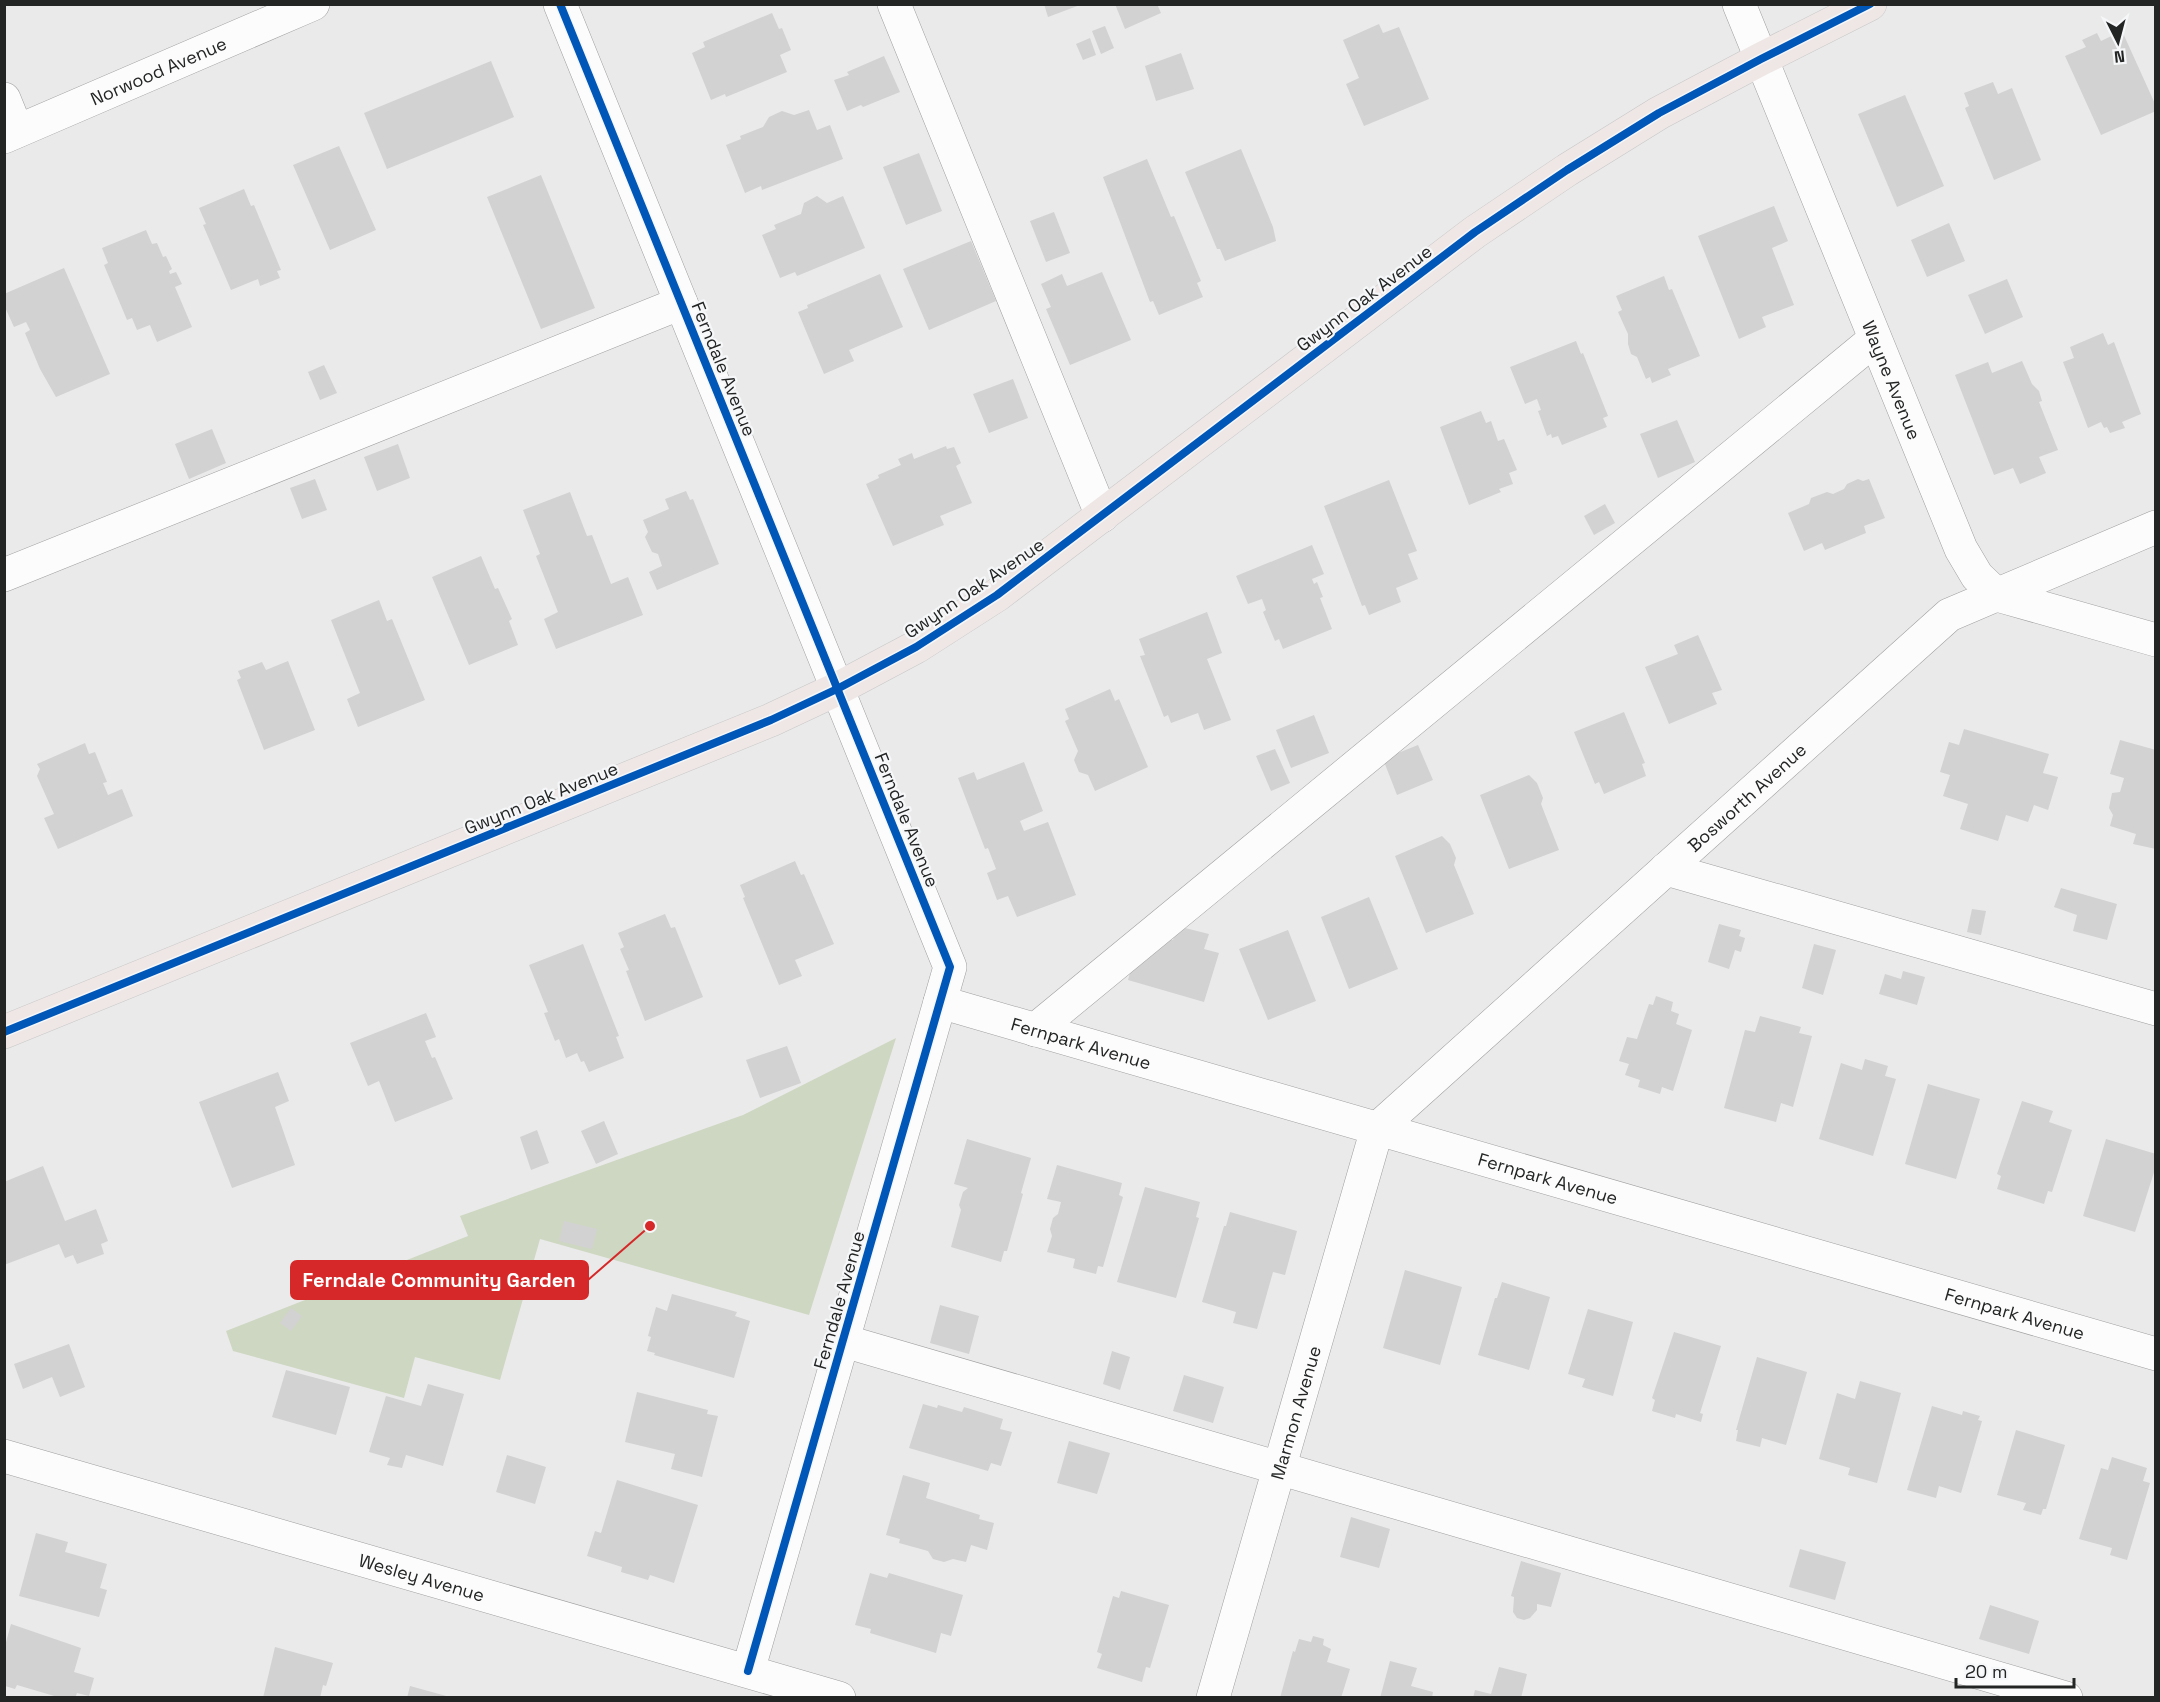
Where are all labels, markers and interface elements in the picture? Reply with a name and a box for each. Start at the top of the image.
north arrow [2088,12,2148,72]
street label: Norwood Avenue [87,31,230,110]
text: N [2113,45,2126,67]
street label: Gwynn Oak Avenue [1292,239,1436,357]
street label: Ferndale Avenue [687,298,761,440]
street label: Wayne Avenue [1858,317,1927,443]
street label: Gwynn Oak Avenue [900,533,1048,643]
street label: Bosworth Avenue [1682,738,1811,856]
street label: Ferndale Avenue [870,749,944,891]
street label: Gwynn Oak Avenue [461,757,621,839]
street label: Fernpark Avenue [1009,1012,1154,1074]
street label: Fernpark Avenue [1475,1147,1621,1209]
street label: Ferndale Avenue [808,1228,870,1372]
callout: Ferndale Community Garden [291,1261,588,1299]
text: Ferndale Community Garden [302,1267,576,1293]
street label: Fernpark Avenue [1942,1282,2087,1344]
street label: Marmon Avenue [1265,1343,1325,1482]
street label: Wesley Avenue [356,1548,487,1606]
scale bar [1956,1651,2074,1689]
text: 20 m [1965,1660,2008,1683]

